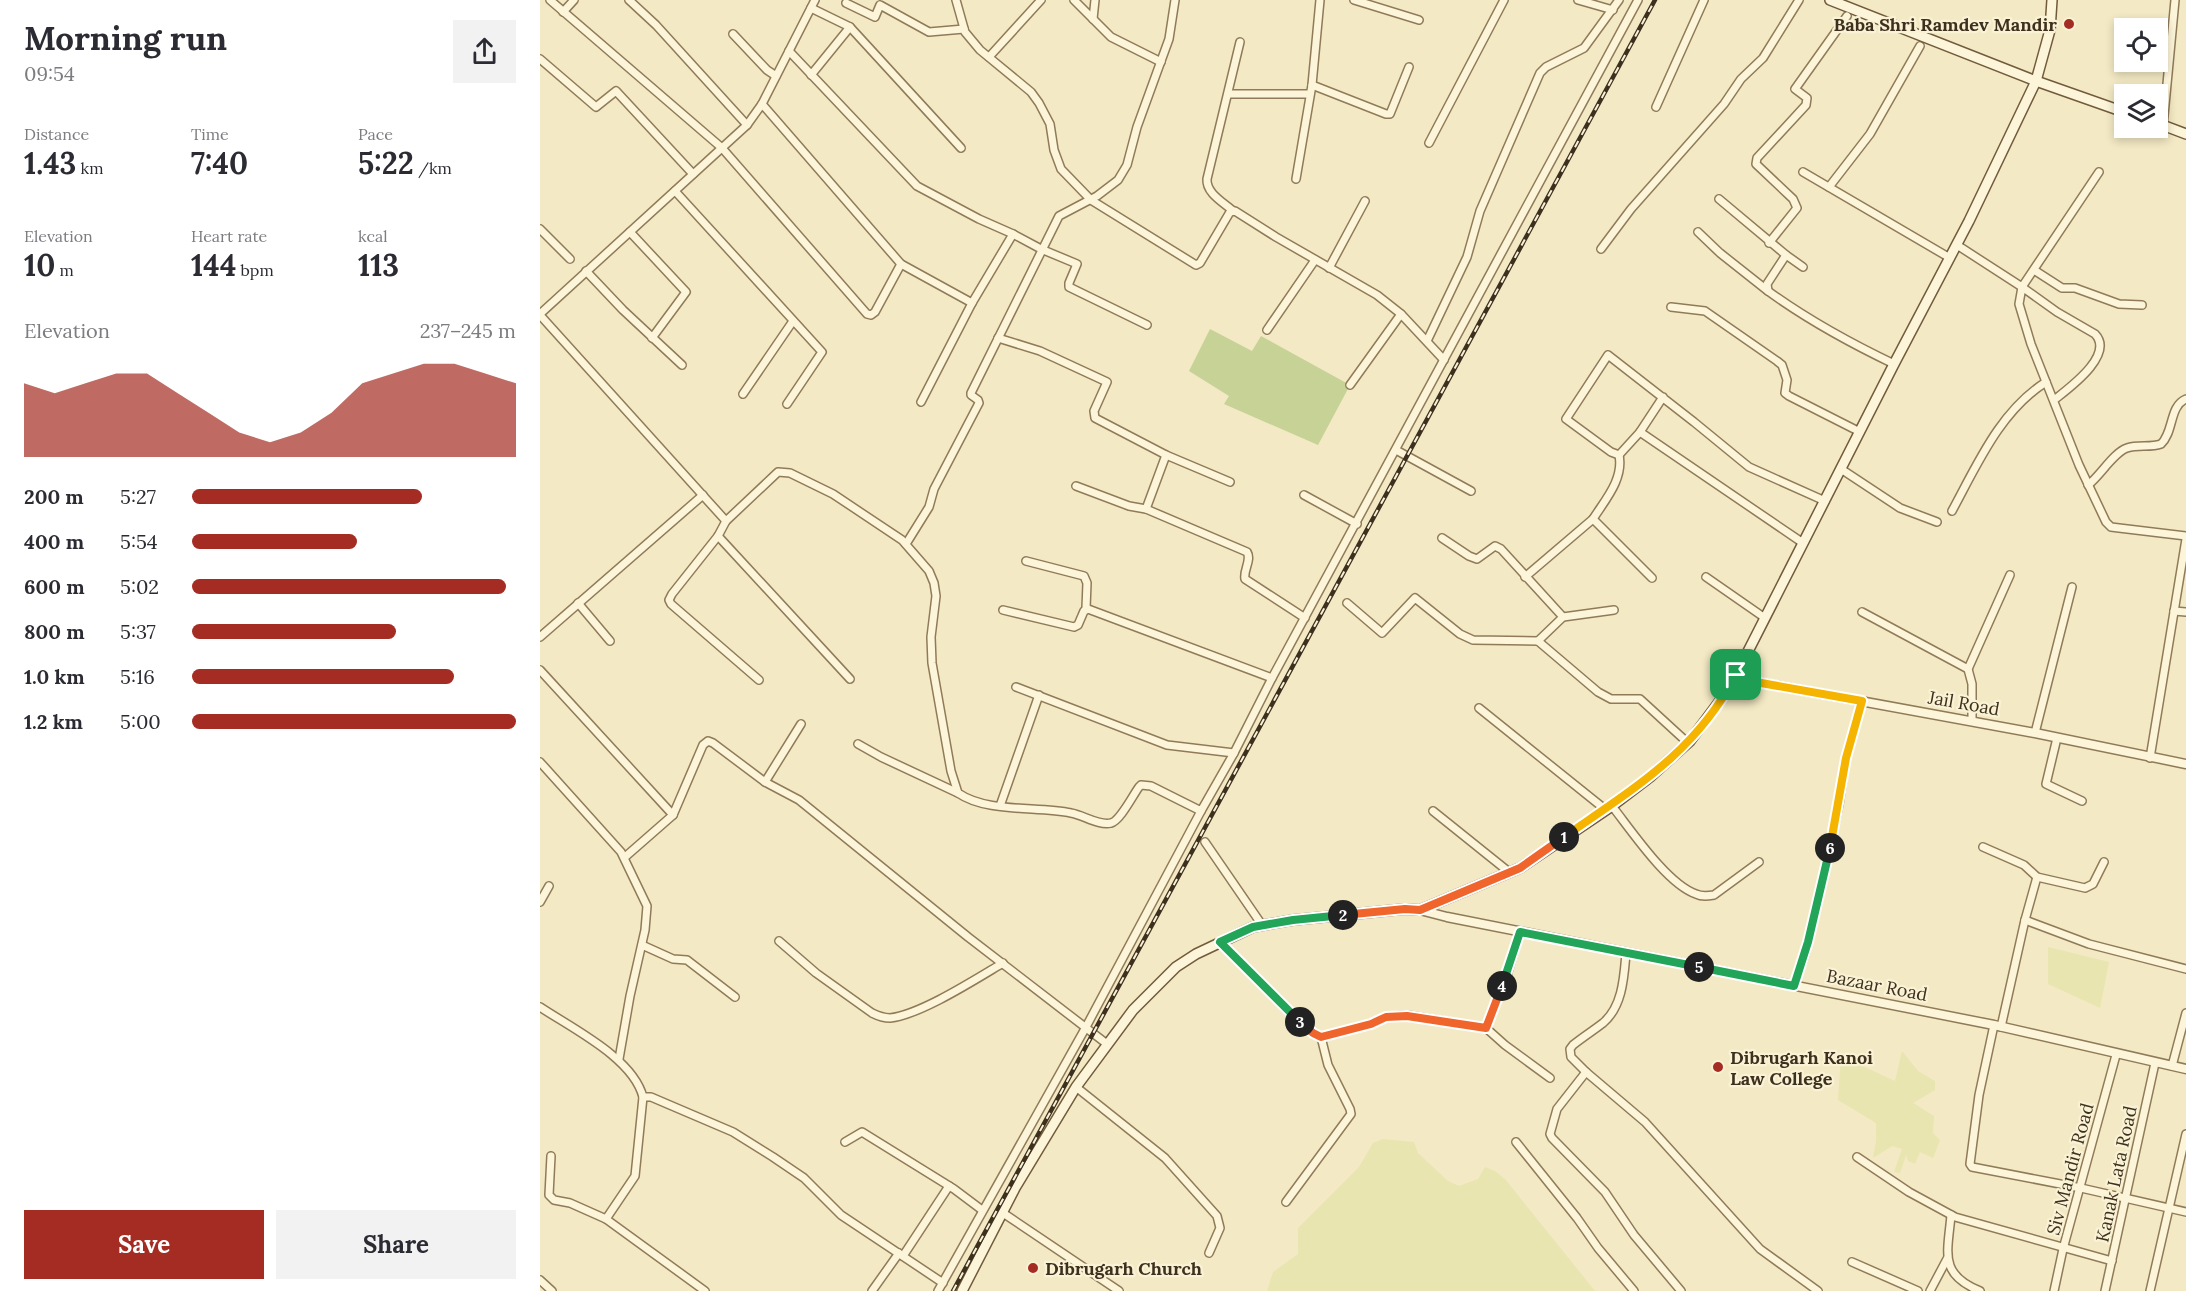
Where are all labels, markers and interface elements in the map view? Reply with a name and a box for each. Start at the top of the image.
place label: Baba Shri Ramdev Mandir [1833,13,2057,36]
text: Morning run [24,17,227,59]
marker: Baba Shri Ramdev Mandir [2062,17,2076,31]
map controls [2114,18,2168,138]
button: locate [2114,18,2168,72]
button: share [453,20,516,83]
text: 09:54 [24,61,75,86]
button: layers [2114,84,2168,138]
text: Distance [24,124,89,144]
text: Time [191,124,229,144]
text: Pace [358,124,393,144]
text: 1.43 [24,144,76,182]
text: 7:40 [191,144,248,182]
text: 5:22 [358,144,414,182]
text: km [76,158,104,178]
text: /km [414,158,452,178]
text: Elevation [24,226,93,246]
text: Heart rate [191,226,267,246]
text: kcal [358,226,388,246]
text: 10 [24,246,55,284]
text: 144 [191,246,236,284]
text: 113 [358,246,399,284]
text: m [55,260,74,280]
text: bpm [236,260,274,280]
text: Elevation [24,318,110,343]
text: 237–245 m [420,318,516,343]
text: 200 m [24,484,84,509]
text: 5:27 [120,484,156,509]
text: 400 m [24,529,84,554]
text: 5:54 [120,529,158,554]
text: 600 m [24,574,85,599]
text: 5:02 [120,574,159,599]
text: 800 m [24,619,85,644]
text: 5:37 [120,619,156,644]
pin [1710,649,1761,700]
icon: arrive [1719,658,1752,691]
text: 1.0 km [24,664,85,689]
text: 5:16 [120,664,155,689]
street label: Jail Road [1925,685,2002,721]
text: 1.2 km [24,709,83,734]
text: 5:00 [120,709,161,734]
pin: 1 [1549,822,1579,852]
text: 1 [1561,827,1567,847]
pin: 6 [1815,833,1845,863]
text: 6 [1825,838,1835,858]
pin: 2 [1328,900,1358,930]
text: 2 [1339,905,1347,925]
pin: 5 [1684,952,1714,982]
text: 5 [1695,957,1703,977]
street label: Bazaar Road [1824,964,1930,1006]
pin: 4 [1487,971,1517,1001]
text: 4 [1498,976,1506,996]
pin: 3 [1285,1007,1315,1037]
text: 3 [1296,1012,1304,1032]
place label: Dibrugarh Kanoi Law College [1730,1046,1873,1090]
marker: Dibrugarh Kanoi Law College [1711,1060,1725,1074]
street label: Siv Mandir Road [2041,1100,2099,1238]
street label: Kanak Lata Road [2090,1103,2142,1244]
button: Save [24,1210,264,1279]
button: Share [276,1210,516,1279]
place label: Dibrugarh Church [1045,1257,1202,1280]
marker: Dibrugarh Church [1026,1261,1040,1275]

